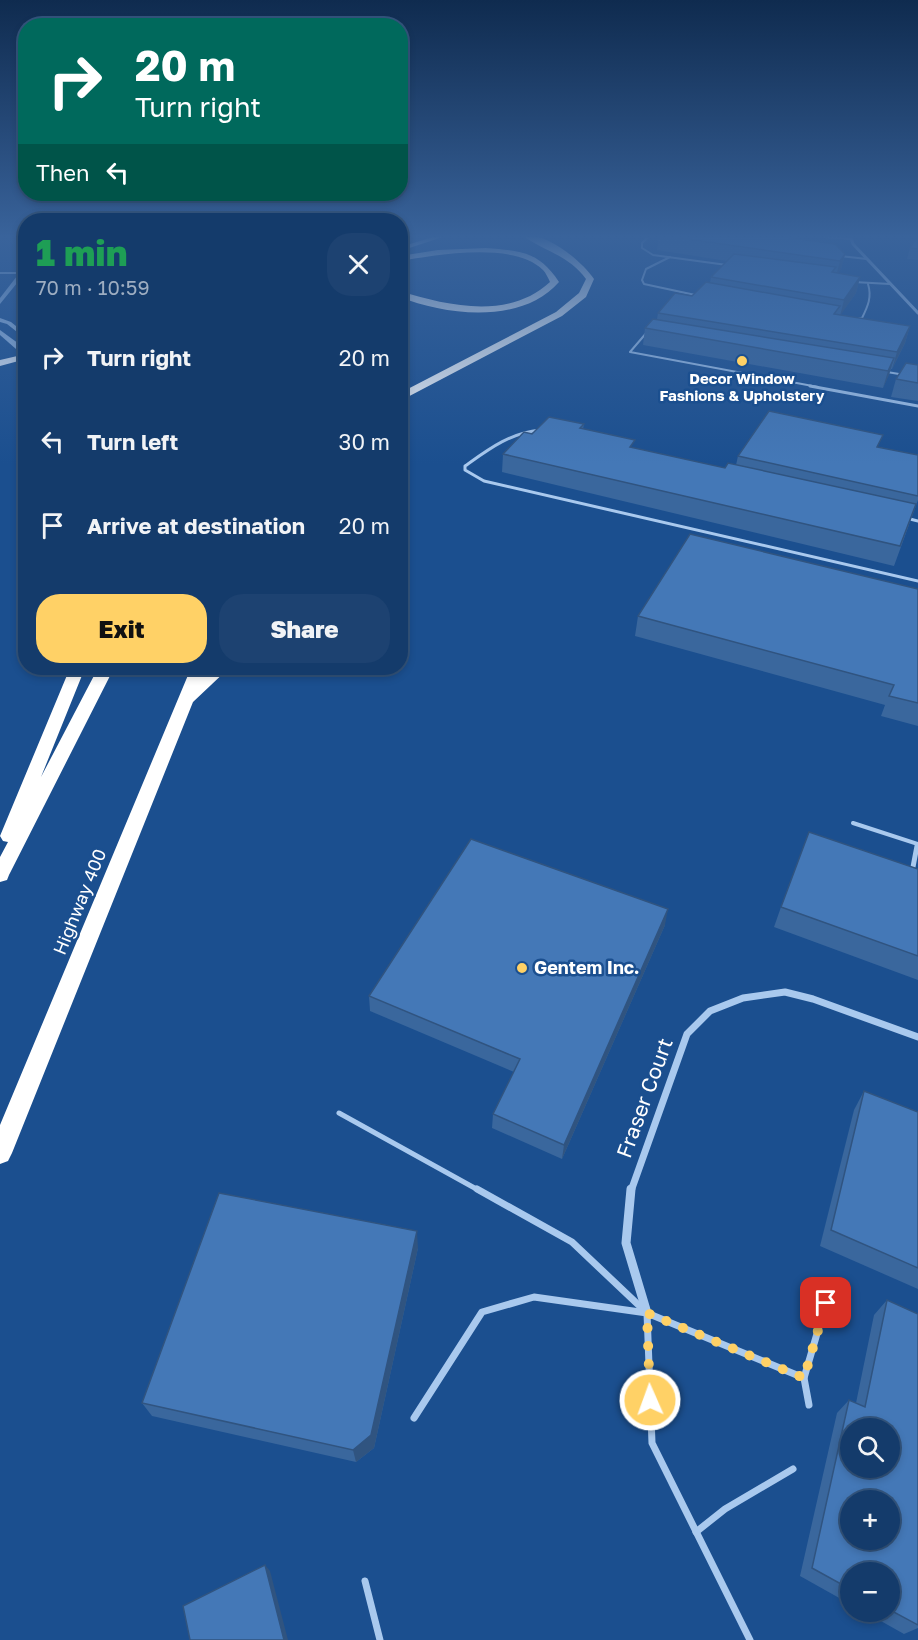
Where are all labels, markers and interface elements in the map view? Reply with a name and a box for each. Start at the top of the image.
text: 20 m [135,40,235,90]
icon: right [36,42,114,120]
text: Turn right [135,91,261,123]
icon: left [101,156,134,189]
text: Then [36,159,89,186]
text: 1 min [36,231,127,274]
button: close [327,233,390,296]
text: 70 m · 10:59 [36,275,150,299]
icon: right [36,341,69,374]
text: Turn right [87,344,191,371]
text: 20 m [339,344,390,371]
marker: Decor Window Fashions & Upholstery [735,354,749,368]
place label: Decor Window Fashions & Upholstery [659,369,825,404]
icon: left [36,425,69,458]
text: Turn left [87,428,178,455]
text: 30 m [339,428,390,455]
icon: arrive [36,509,69,542]
text: Arrive at destination [87,512,305,539]
text: 20 m [339,512,390,539]
button: Exit [36,594,207,663]
button: Share [219,594,390,663]
street label: Highway 400 [48,845,110,958]
place label: Gentem Inc. [534,956,640,978]
marker: Gentem Inc. [515,961,529,975]
street label: Fraser Court [610,1034,678,1161]
pin [800,1277,851,1328]
icon: arrive [809,1286,842,1319]
position arrow [618,1368,682,1432]
map controls [840,1418,900,1622]
button: search [840,1418,900,1478]
button: + [840,1490,900,1550]
button: − [840,1562,900,1622]

